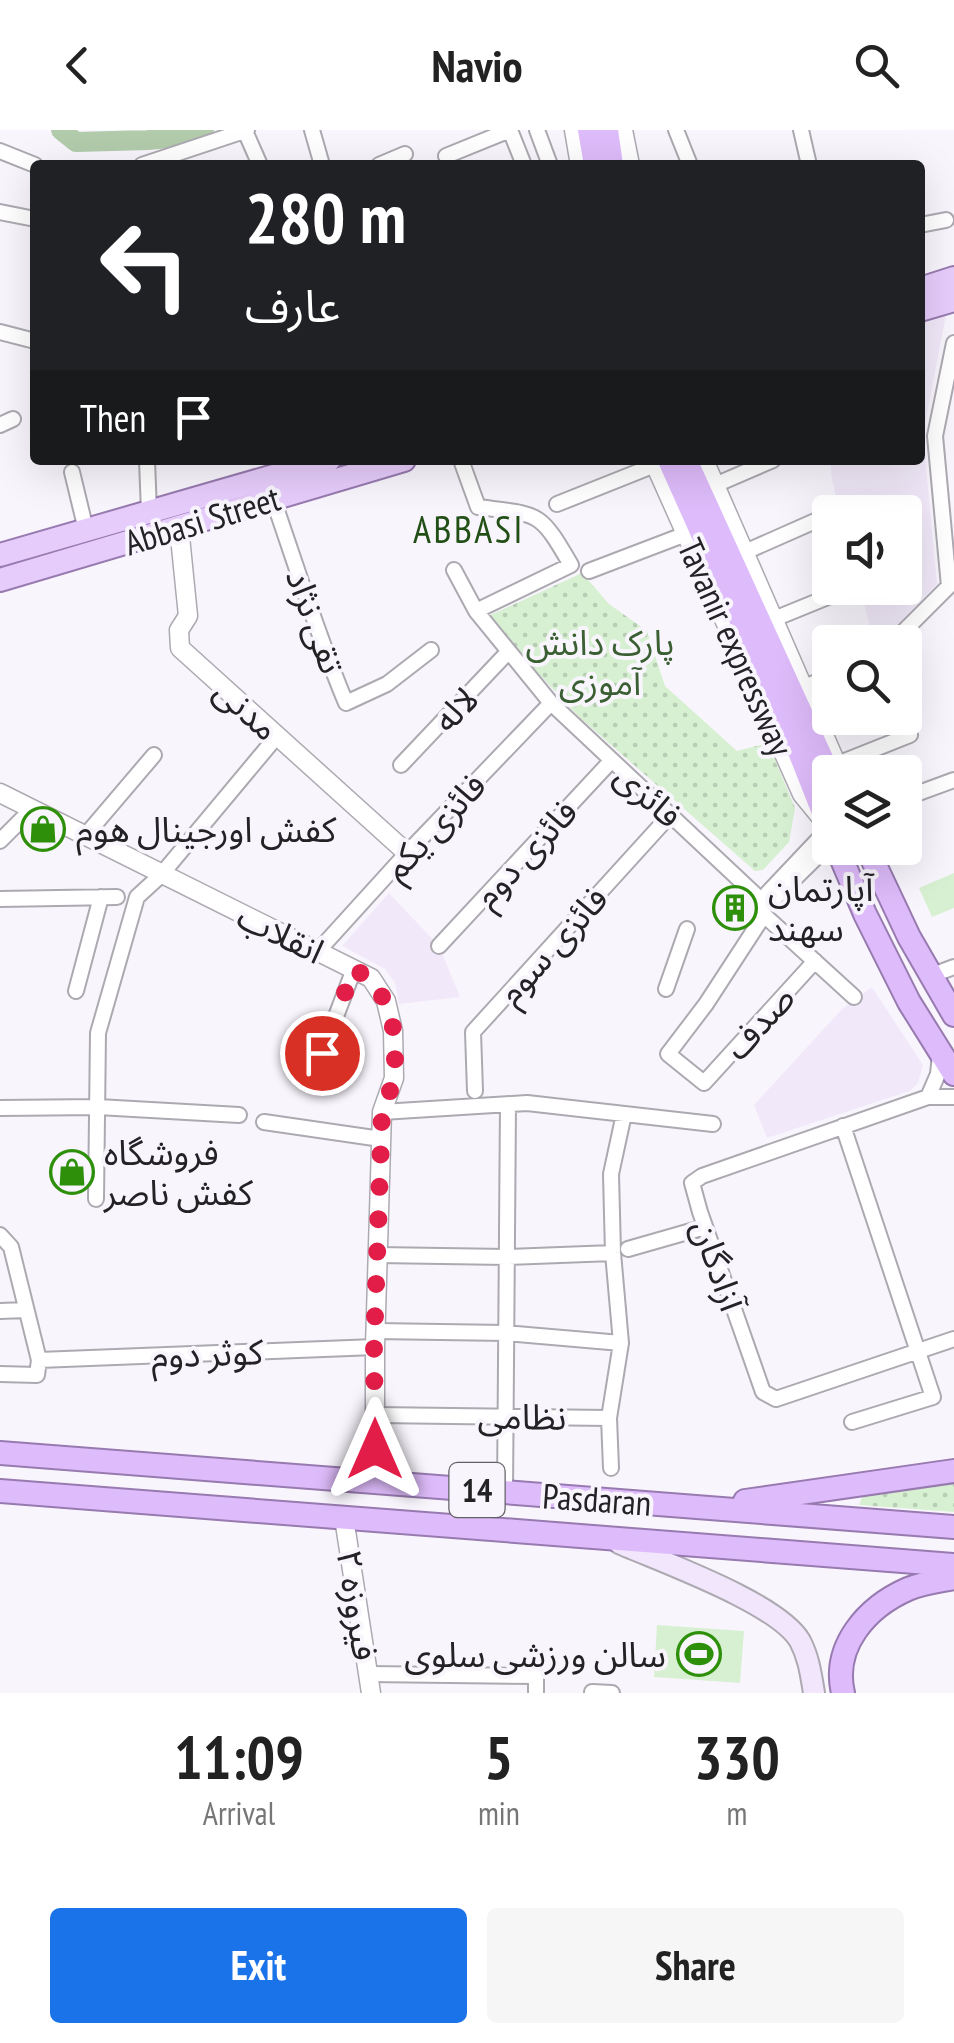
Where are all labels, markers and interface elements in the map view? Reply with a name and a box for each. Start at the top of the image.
text: Navio [432,36,523,94]
icon: back [50,38,105,93]
icon: search [849,38,904,93]
text: 280 m [245,172,406,262]
icon: left [80,200,210,330]
text: عارف [245,276,340,334]
icon: arrive [166,390,221,445]
text: Then [80,393,146,442]
street label: Abbasi Street [119,474,286,565]
map controls [812,495,922,865]
button: sound [812,495,922,605]
district label: ABBASI [413,504,525,553]
street label: Tavanir expressway [668,531,805,764]
street label: تقی نژاد [276,562,356,680]
park label: پارک دانش آموزی [525,619,675,705]
button: search [812,625,922,735]
street label: مدنی [205,668,289,750]
street label: لاله [422,676,488,742]
street label: فائزی [605,753,693,837]
button: layers [812,755,922,865]
street label: فائزی یکم [372,762,499,893]
street label: فائزی دوم [463,789,590,920]
shop icon: کفش اورجینال هوم [20,806,66,852]
place label: کفش اورجینال هوم [76,806,337,856]
place label: آپارتمان سهند [768,865,875,951]
street label: فائزی سوم [487,876,620,1017]
building icon: آپارتمان سهند [712,885,758,931]
street label: انقلاب [230,892,332,974]
street label: صدف [714,975,804,1069]
pin [280,1011,365,1096]
icon: arrive [295,1026,350,1081]
place label: فروشگاه کفش ناصر [103,1129,253,1215]
shop icon: فروشگاه کفش ناصر [49,1149,95,1195]
street label: آزادگان [682,1213,757,1319]
street label: کوثر دوم [150,1328,264,1382]
street label: نظامی [477,1392,567,1440]
position arrow [323,1397,427,1501]
road number: 14 [450,1463,504,1517]
street label: Pasdaran [541,1472,653,1526]
street label: فیروزه ٢ [327,1546,389,1664]
place label: سالن ورزشی سلوی [404,1631,666,1677]
sports icon: سالن ورزشی سلوی [676,1631,722,1677]
text: 11:09 [174,1718,304,1796]
text: 5 [485,1718,513,1796]
text: 330 [694,1718,780,1796]
text: Arrival [203,1792,275,1834]
text: min [478,1792,520,1834]
text: m [726,1792,747,1834]
button: Exit [50,1908,467,2023]
button: Share [487,1908,904,2023]

